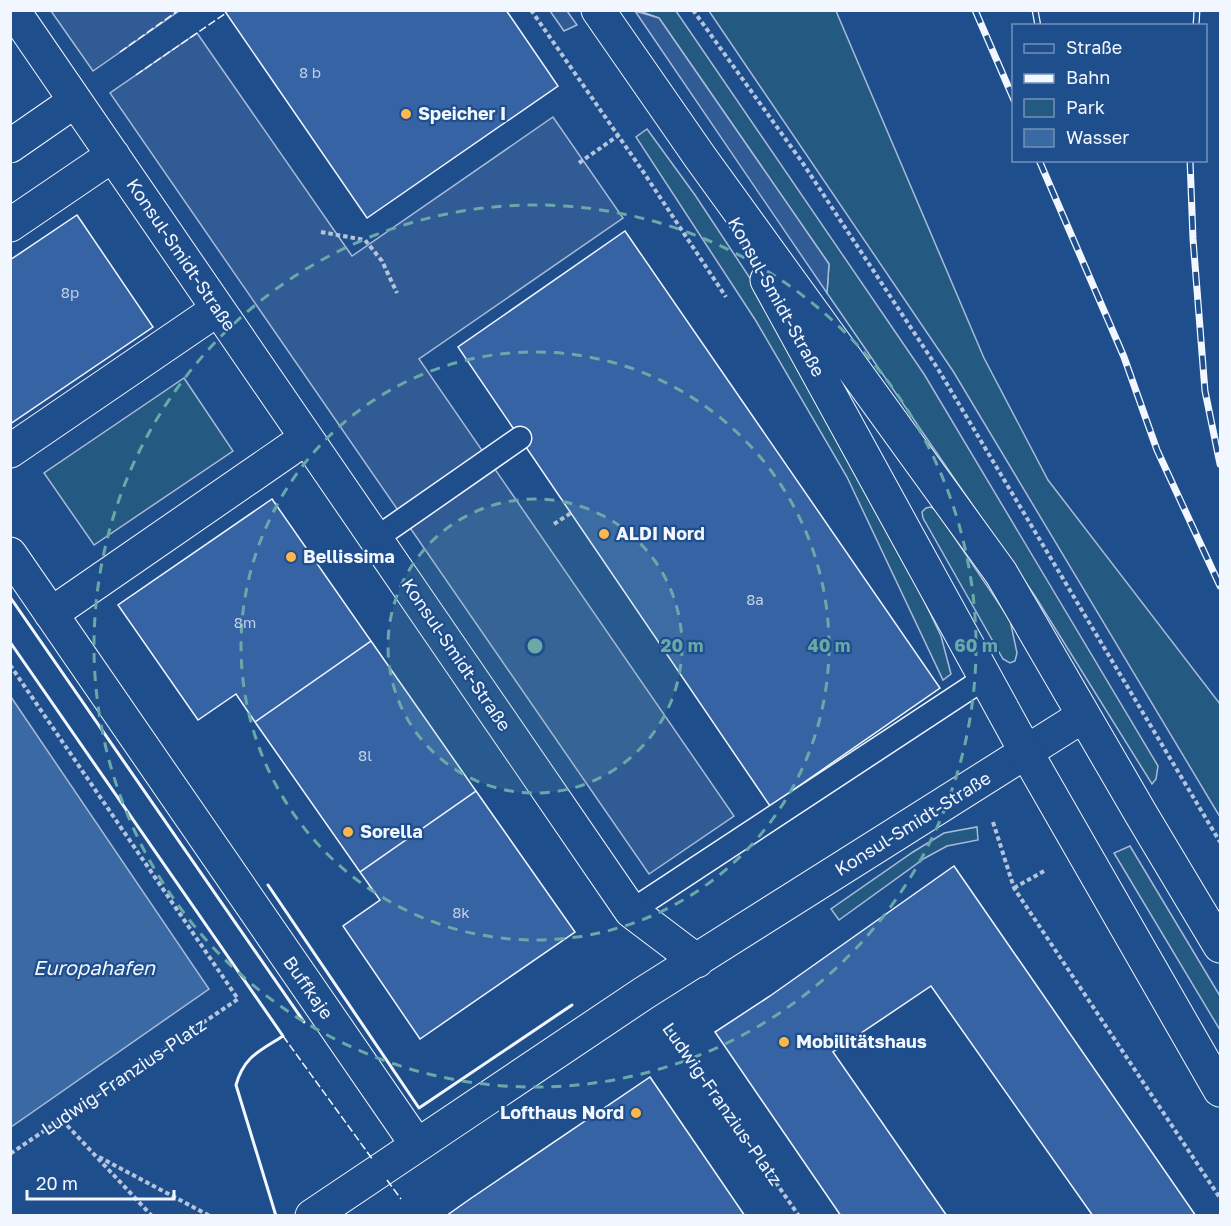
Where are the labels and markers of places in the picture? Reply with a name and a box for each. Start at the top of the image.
place label: Speicher I [418,102,506,124]
marker: Speicher I [399,107,413,121]
place label: ALDI Nord [616,522,705,544]
marker: ALDI Nord [597,527,611,541]
place label: Bellissima [303,545,395,567]
marker: Bellissima [284,550,298,564]
centre of rings [525,636,545,656]
place label: Sorella [360,820,423,842]
marker: Sorella [341,825,355,839]
place label: Mobilitätshaus [796,1030,927,1052]
marker: Mobilitätshaus [777,1035,791,1049]
place label: Lofthaus Nord [500,1101,624,1123]
marker: Lofthaus Nord [629,1106,643,1120]

